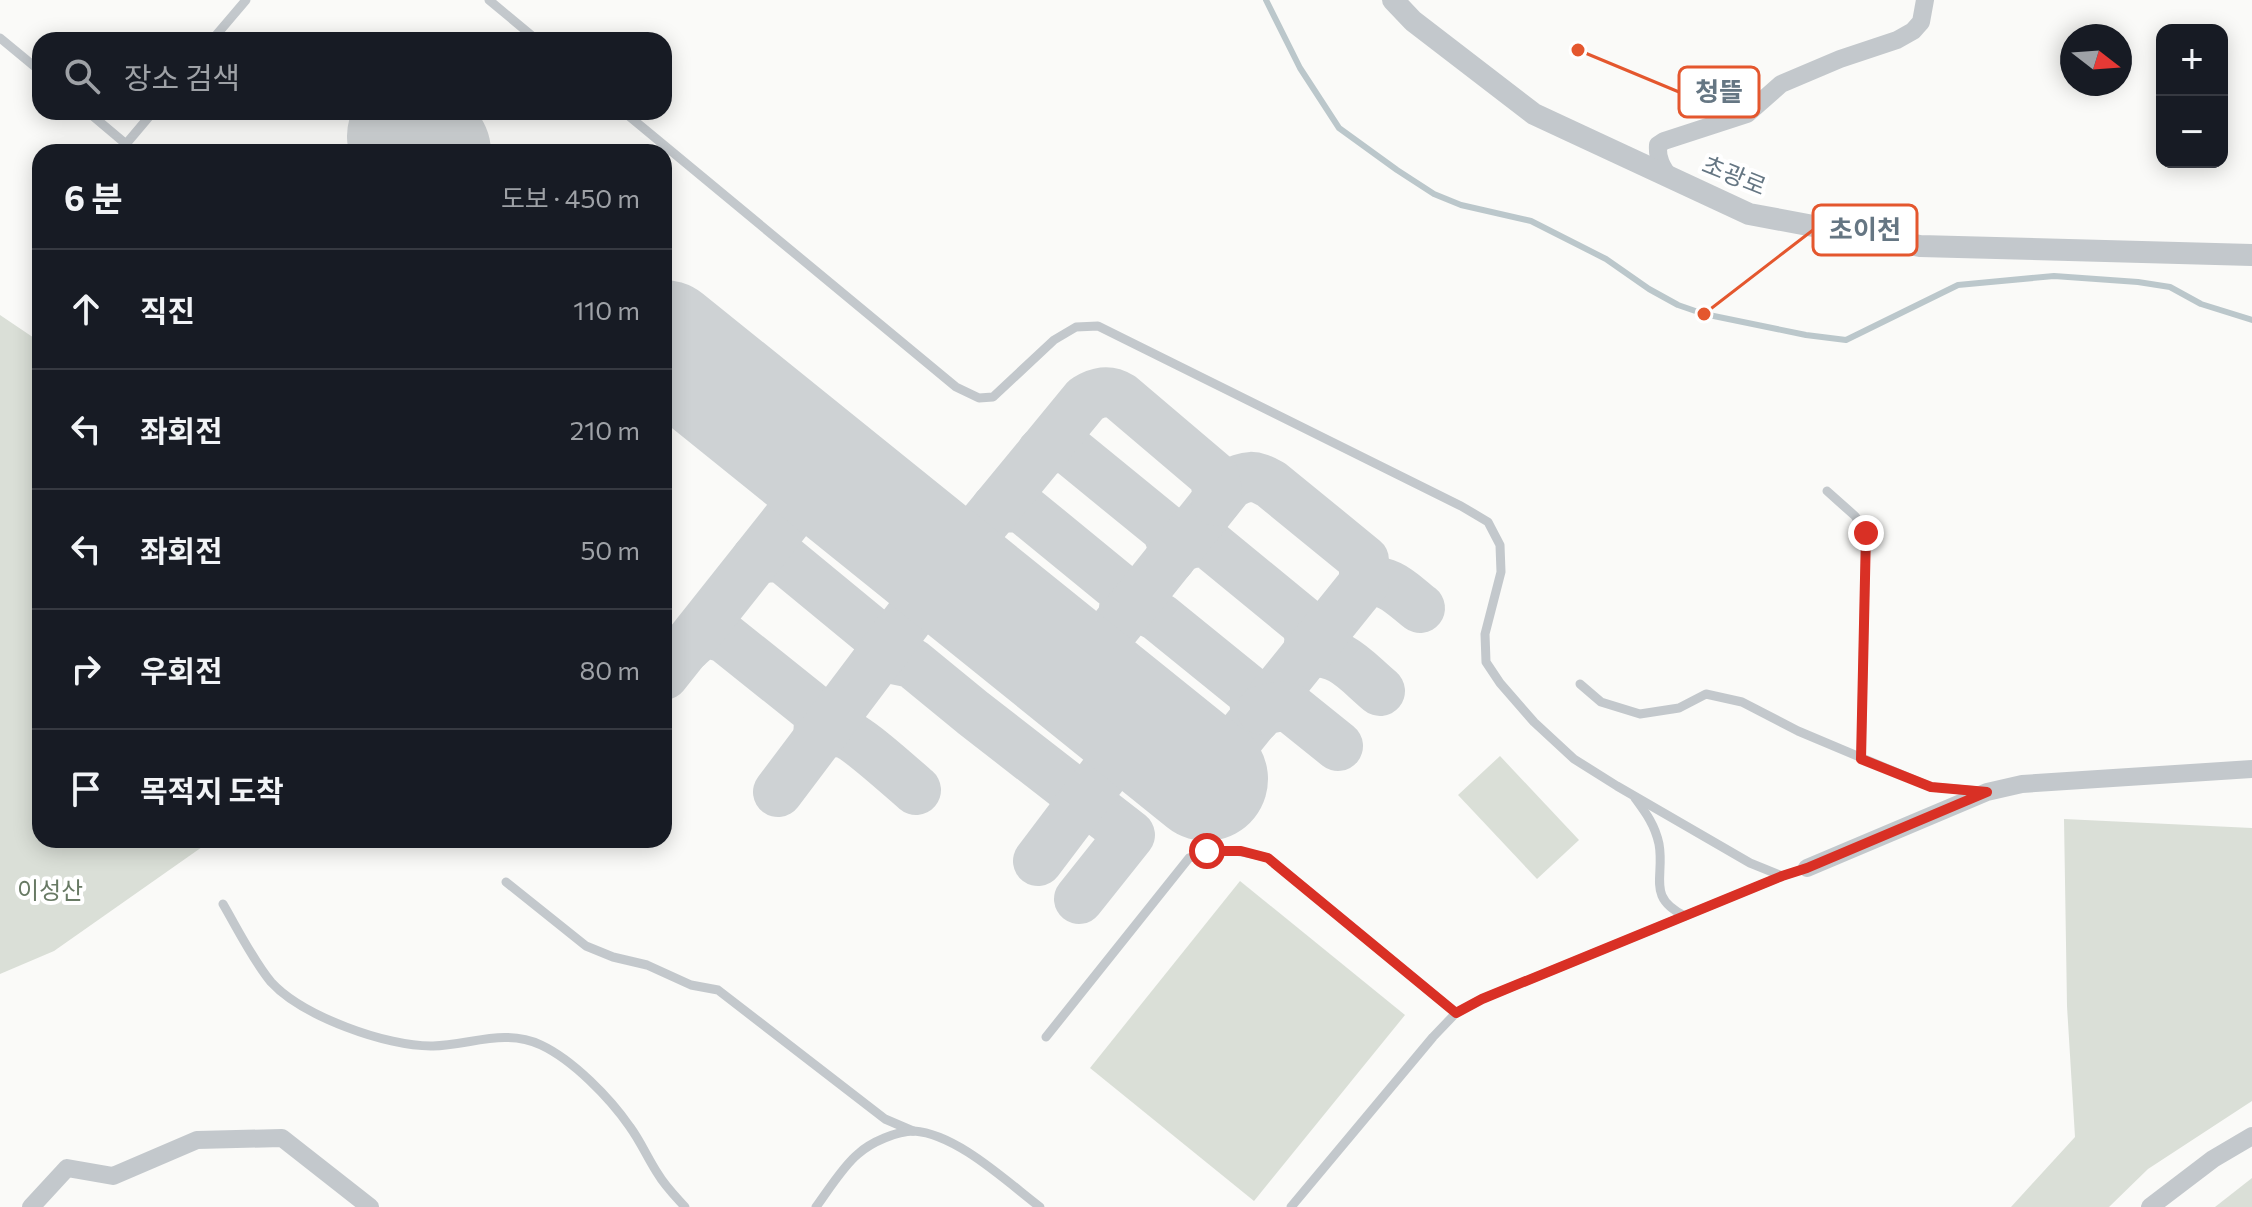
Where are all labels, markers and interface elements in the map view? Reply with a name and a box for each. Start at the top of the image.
north arrow [2060,24,2132,96]
map controls [2156,24,2228,168]
button: + [2156,24,2228,96]
search box [32,32,672,120]
icon: search [60,54,104,98]
text: 장소 검색 [124,58,240,95]
callout: 청뜰 [1679,67,1759,117]
text: 청뜰 [1695,75,1743,106]
button: − [2156,96,2228,168]
street label: 초광로 [1698,149,1771,200]
text: 6 분 [64,176,123,218]
text: 도보 · 450 m [501,182,640,213]
callout: 초이천 [1813,205,1917,255]
text: 초이천 [1829,213,1901,244]
icon: ahead [64,287,108,331]
text: 직진 [140,291,195,328]
text: 110 m [573,294,640,325]
icon: left [64,407,108,451]
text: 좌회전 [140,411,223,448]
text: 210 m [570,414,640,445]
route end [1848,515,1884,551]
icon: left [64,527,108,571]
text: 좌회전 [140,531,223,568]
text: 50 m [580,534,640,565]
icon: right [64,647,108,691]
text: 우회전 [140,651,223,688]
text: 80 m [580,654,640,685]
icon: arrive [64,767,108,811]
text: 목적지 도착 [140,771,284,808]
route start [1189,833,1225,869]
park label: 이성산 [17,875,83,904]

